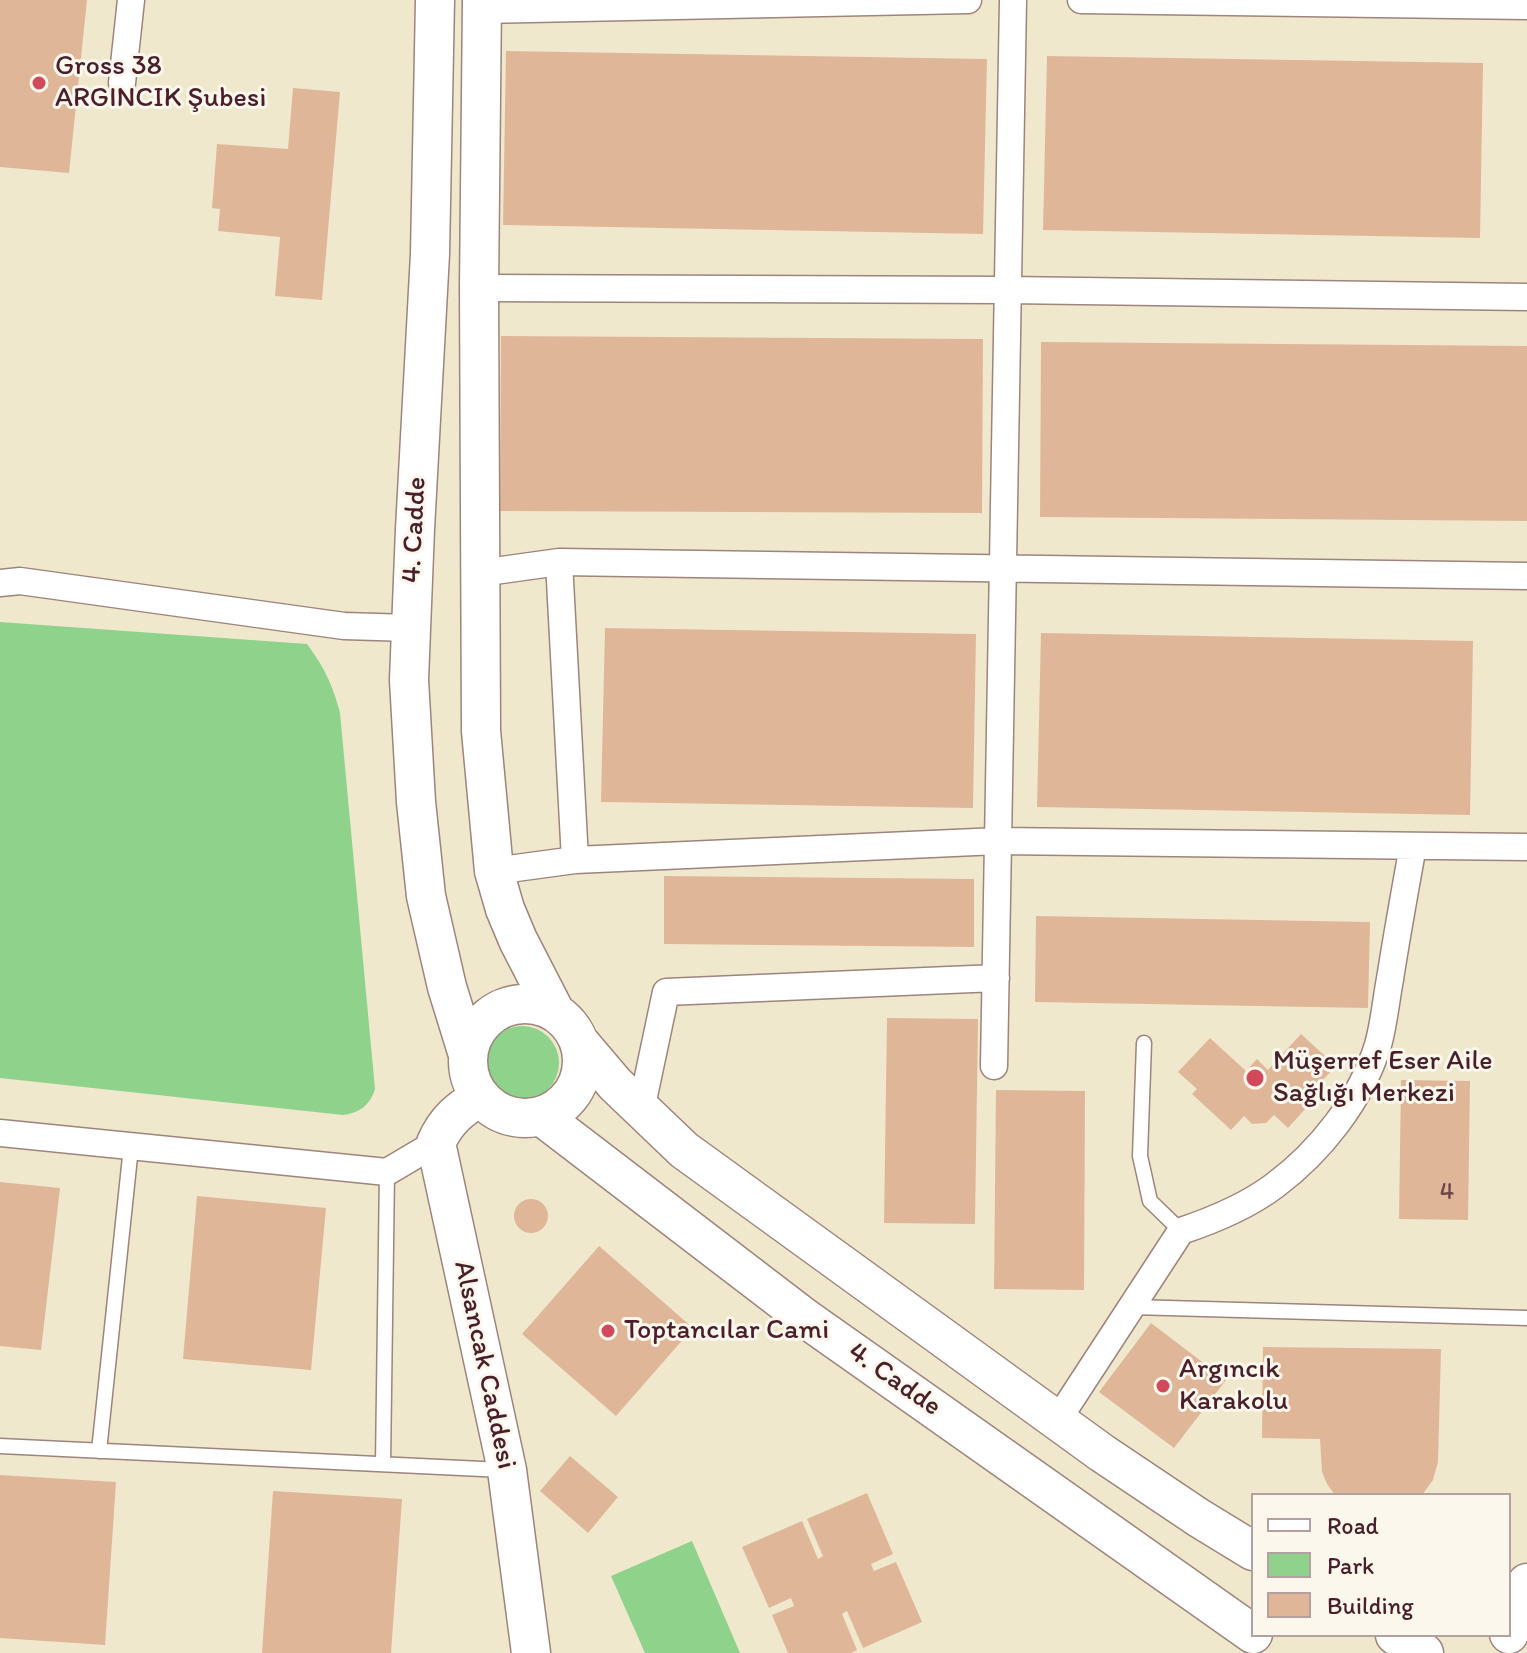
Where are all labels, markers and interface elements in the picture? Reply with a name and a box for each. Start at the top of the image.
place label: Gross 38 ARGINCIK Şubesi [55,50,266,116]
marker: Gross 38 ARGINCIK Şubesi [30,74,48,92]
street label: 4. Cadde [395,476,435,584]
place label: Müşerref Eser Aile Sağlığı Merkezi [1273,1045,1493,1111]
marker: Müşerref Eser Aile Sağlığı Merkezi [1244,1067,1266,1089]
house number: 4 [1440,1179,1454,1207]
street label: Alsancak Caddesi [445,1258,523,1472]
place label: Toptancılar Cami [624,1314,829,1348]
marker: Toptancılar Cami [599,1322,617,1340]
street label: 4. Cadde [841,1336,947,1424]
place label: Argıncık Karakolu [1179,1353,1288,1419]
marker: Argıncık Karakolu [1154,1377,1172,1395]
legend [1251,1493,1511,1637]
text: Road [1327,1511,1379,1540]
text: Park [1327,1551,1374,1580]
text: Building [1327,1591,1414,1620]

